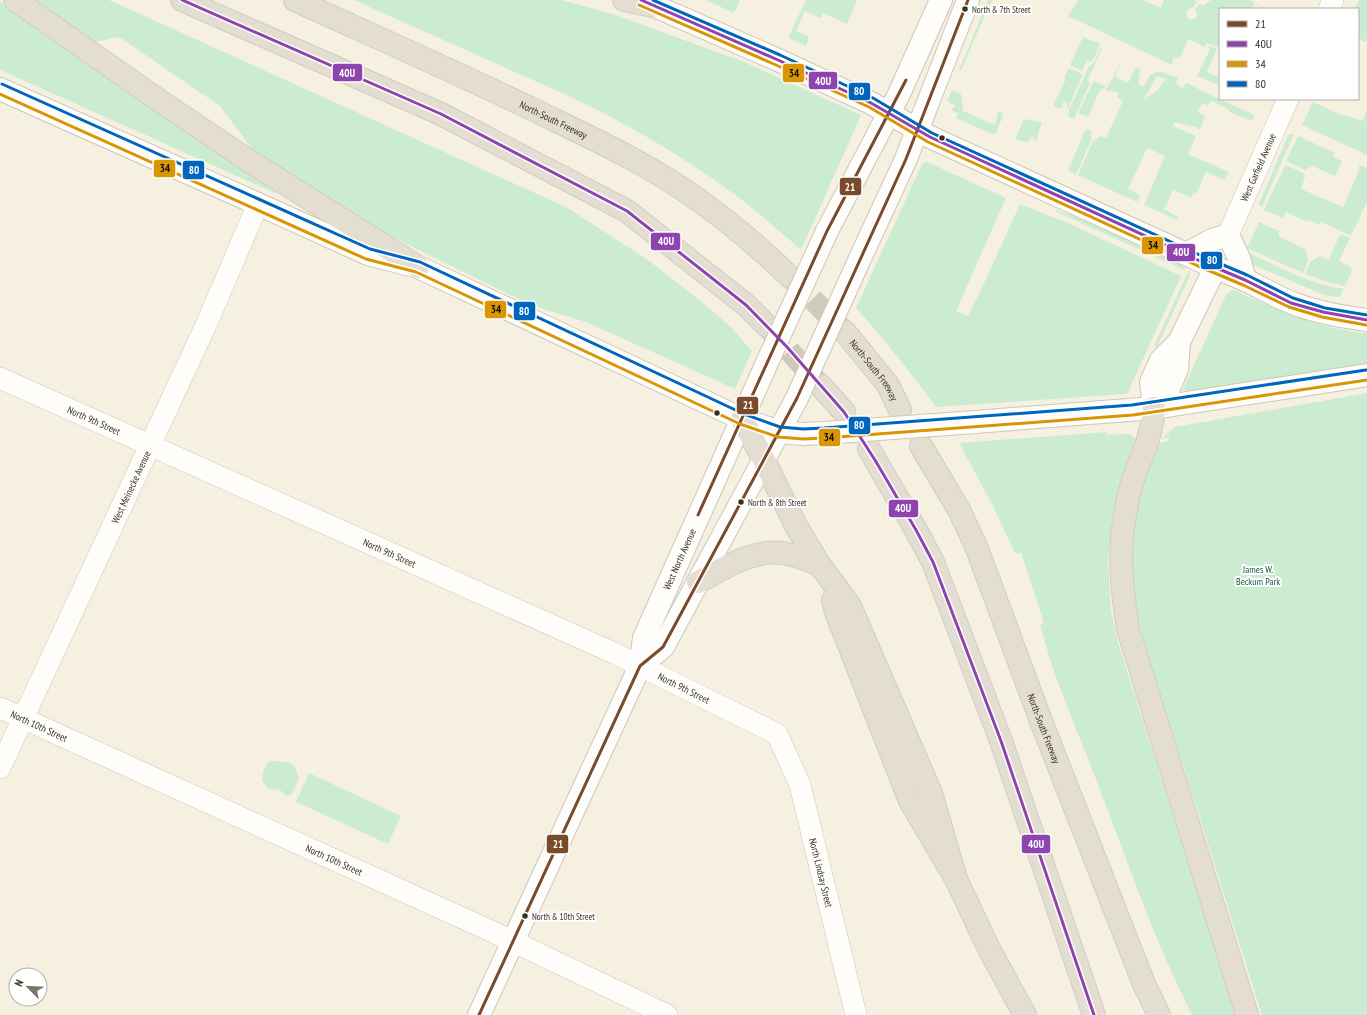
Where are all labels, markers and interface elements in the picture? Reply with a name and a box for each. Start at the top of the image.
marker: North & 7th Street [960,4,970,14]
place label: North & 7th Street [972,4,1031,15]
legend [1219,8,1359,100]
text: 21 [1255,16,1266,31]
text: 40U [1255,36,1272,51]
text: 34 [1255,56,1266,71]
line badge: 40U [332,63,363,82]
line badge: 34 [782,63,805,83]
text: 40U [339,66,355,80]
text: 34 [789,66,800,80]
line badge: 40U [808,71,838,90]
text: 40U [815,74,831,88]
text: 80 [1255,76,1266,91]
line badge: 80 [848,82,871,101]
text: 80 [854,84,864,98]
street label: North-South Freeway [518,98,590,142]
street label: West Garfield Avenue [1237,131,1279,203]
unlabelled marker [937,133,947,143]
line badge: 34 [153,159,176,178]
line badge: 80 [182,160,205,180]
text: 34 [160,161,171,175]
text: 80 [189,163,199,177]
line badge: 21 [839,177,862,196]
text: 21 [845,180,855,194]
line badge: 40U [650,232,681,251]
text: 40U [658,234,674,248]
line badge: 34 [1141,236,1164,255]
text: 34 [1148,238,1159,252]
line badge: 40U [1166,243,1196,262]
text: 40U [1173,245,1189,259]
line badge: 80 [1200,251,1223,270]
text: 80 [1207,253,1217,267]
line badge: 34 [484,300,507,319]
line badge: 80 [513,301,536,321]
text: 34 [491,302,502,316]
text: 80 [519,304,529,318]
street label: North-South Freeway [847,337,901,403]
line badge: 21 [736,396,759,415]
text: 21 [743,398,753,412]
street label: North 9th Street [66,403,123,438]
unlabelled marker [712,408,722,418]
line badge: 80 [848,416,871,435]
text: 80 [854,418,864,432]
line badge: 34 [818,428,841,447]
text: 34 [824,430,835,444]
street label: West Meinecke Avenue [108,449,153,525]
marker: North & 8th Street [736,497,746,507]
place label: North & 8th Street [748,497,807,508]
line badge: 40U [888,499,919,518]
text: 40U [895,501,911,515]
street label: West North Avenue [660,526,699,592]
street label: North 9th Street [361,535,418,570]
park label: James W. Beckum Park [1236,563,1280,588]
street label: North 9th Street [656,669,712,706]
street label: North-South Freeway [1025,692,1064,765]
street label: North 10th Street [9,707,70,744]
line badge: 21 [546,834,569,854]
line badge: 40U [1021,834,1051,854]
text: 21 [553,837,563,851]
street label: North Lindsay Street [807,837,836,909]
text: 40U [1028,837,1044,851]
street label: North 10th Street [304,841,365,878]
marker: North & 10th Street [520,911,530,921]
place label: North & 10th Street [532,911,595,922]
north arrow [8,967,48,1007]
text: N [11,977,26,988]

